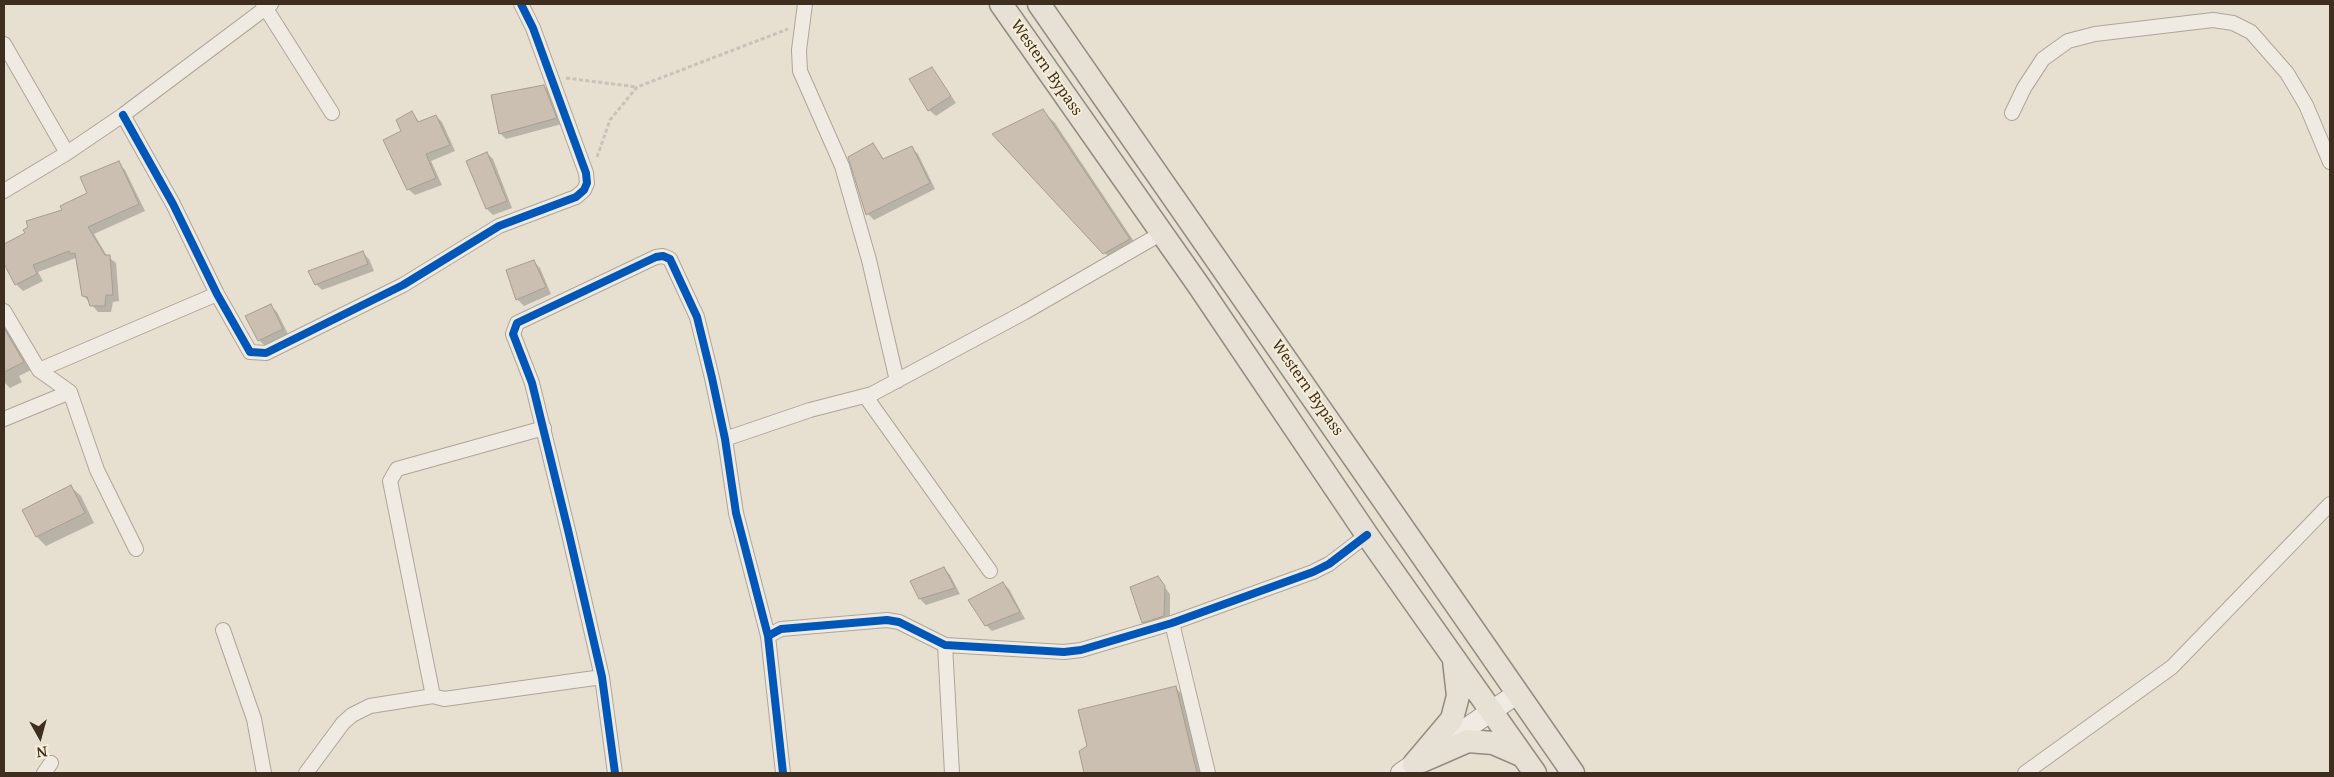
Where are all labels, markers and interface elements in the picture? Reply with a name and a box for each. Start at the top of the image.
street label: Western Bypass [1006,17,1086,119]
street label: Western Bypass [1267,337,1347,439]
north arrow [15,712,65,762]
text: N [35,742,49,762]

